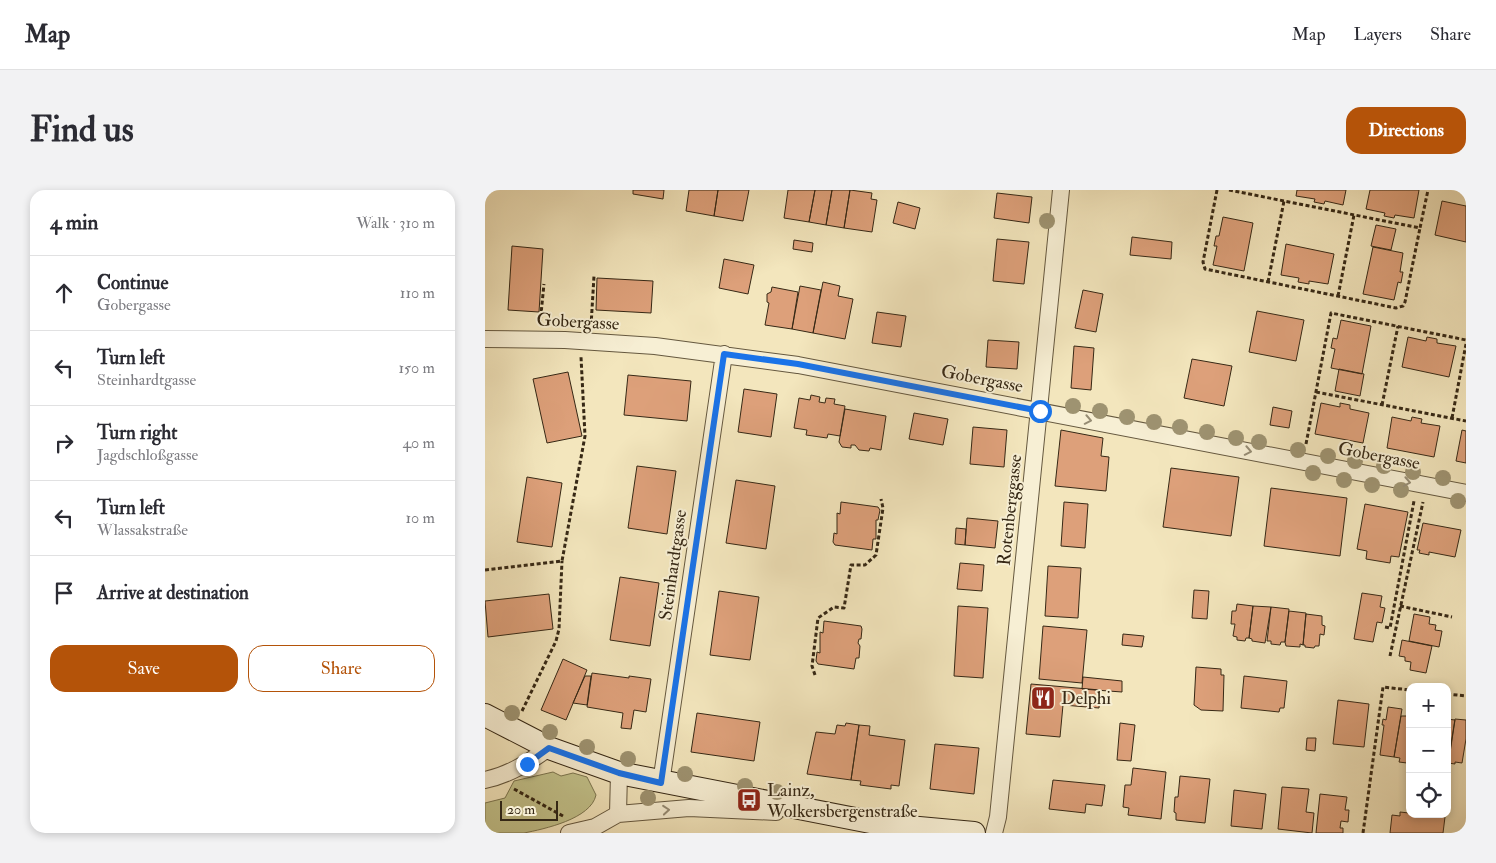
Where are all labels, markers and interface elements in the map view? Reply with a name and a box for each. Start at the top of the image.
text: Map [25,19,70,50]
text: Map [1292,23,1326,46]
text: Layers [1354,23,1402,46]
text: Share [1430,23,1471,46]
button: Directions [1346,107,1466,154]
text: Find us [30,108,134,152]
text: 4 min [50,209,98,236]
text: Walk · 310 m [356,213,435,233]
text: Continue [97,271,168,295]
icon: ahead [50,279,78,307]
text: 110 m [400,283,435,303]
text: Gobergasse [97,295,171,315]
street label: Gobergasse [536,308,620,336]
text: Turn left [97,346,165,370]
icon: left [50,354,78,382]
text: 150 m [398,358,435,378]
street label: Gobergasse [939,360,1025,398]
text: Steinhardtgasse [97,370,196,390]
route start [1029,400,1052,423]
one-way arrow [1084,414,1092,425]
text: Turn right [97,421,177,445]
icon: right [50,429,78,457]
text: 40 m [402,433,435,453]
street label: Gobergasse [1336,437,1422,475]
text: Jagdschloßgasse [97,445,198,465]
one-way arrow [1243,445,1252,456]
street label: Rotenberggasse [993,453,1027,567]
one-way arrow [1403,476,1412,486]
text: Turn left [97,496,165,520]
icon: left [50,504,78,532]
text: 10 m [405,508,435,528]
street label: Steinhardtgasse [654,508,692,622]
text: Wlassakstraße [97,520,188,540]
icon: arrive [50,579,78,607]
text: Arrive at destination [97,581,249,605]
button: Save [50,645,238,692]
button: Share [248,645,435,692]
map controls [1406,683,1451,818]
button: + [1406,683,1451,728]
restaurant icon: Delphi [1030,685,1056,711]
place label: Delphi [1061,687,1111,710]
button: − [1406,728,1451,773]
route end [516,753,539,776]
button: locate [1406,773,1451,818]
place label: Lainz, Wolkersbergenstraße [766,779,918,823]
bus stop icon: Lainz, Wolkersbergenstraße [736,787,762,813]
scale bar [500,798,557,821]
text: 20 m [507,801,535,818]
one-way arrow [663,804,671,815]

